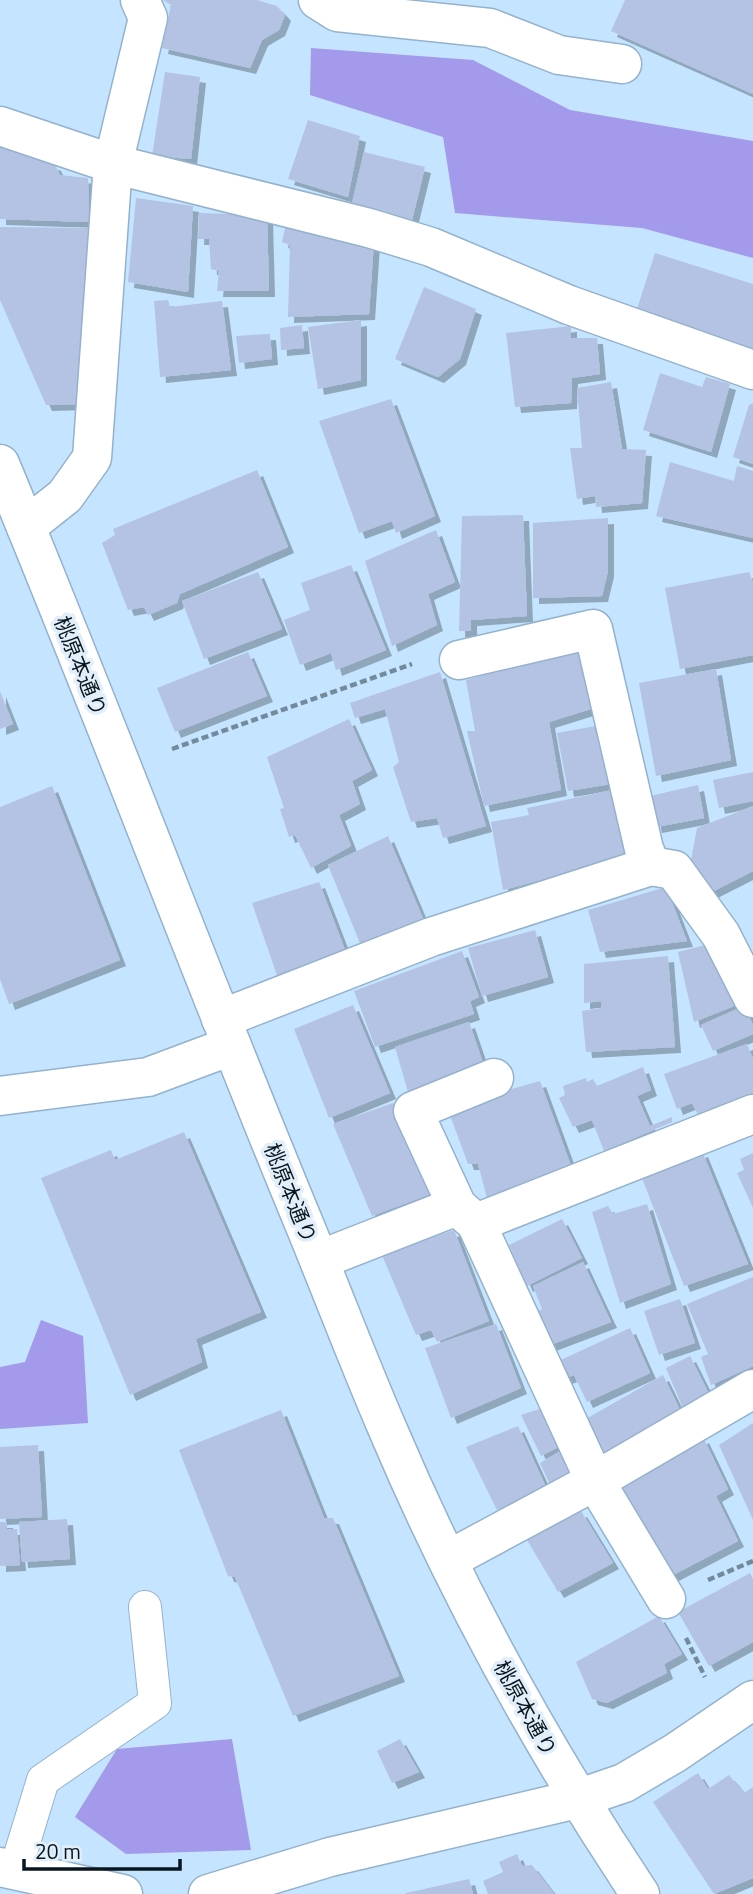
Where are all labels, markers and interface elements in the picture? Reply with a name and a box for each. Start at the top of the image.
street label: 桃原本通り [46,611,116,721]
street label: 桃原本通り [256,1138,326,1248]
street label: 桃原本通り [487,1654,565,1762]
scale bar [24,1828,180,1872]
text: 20 m [35,1835,81,1867]

